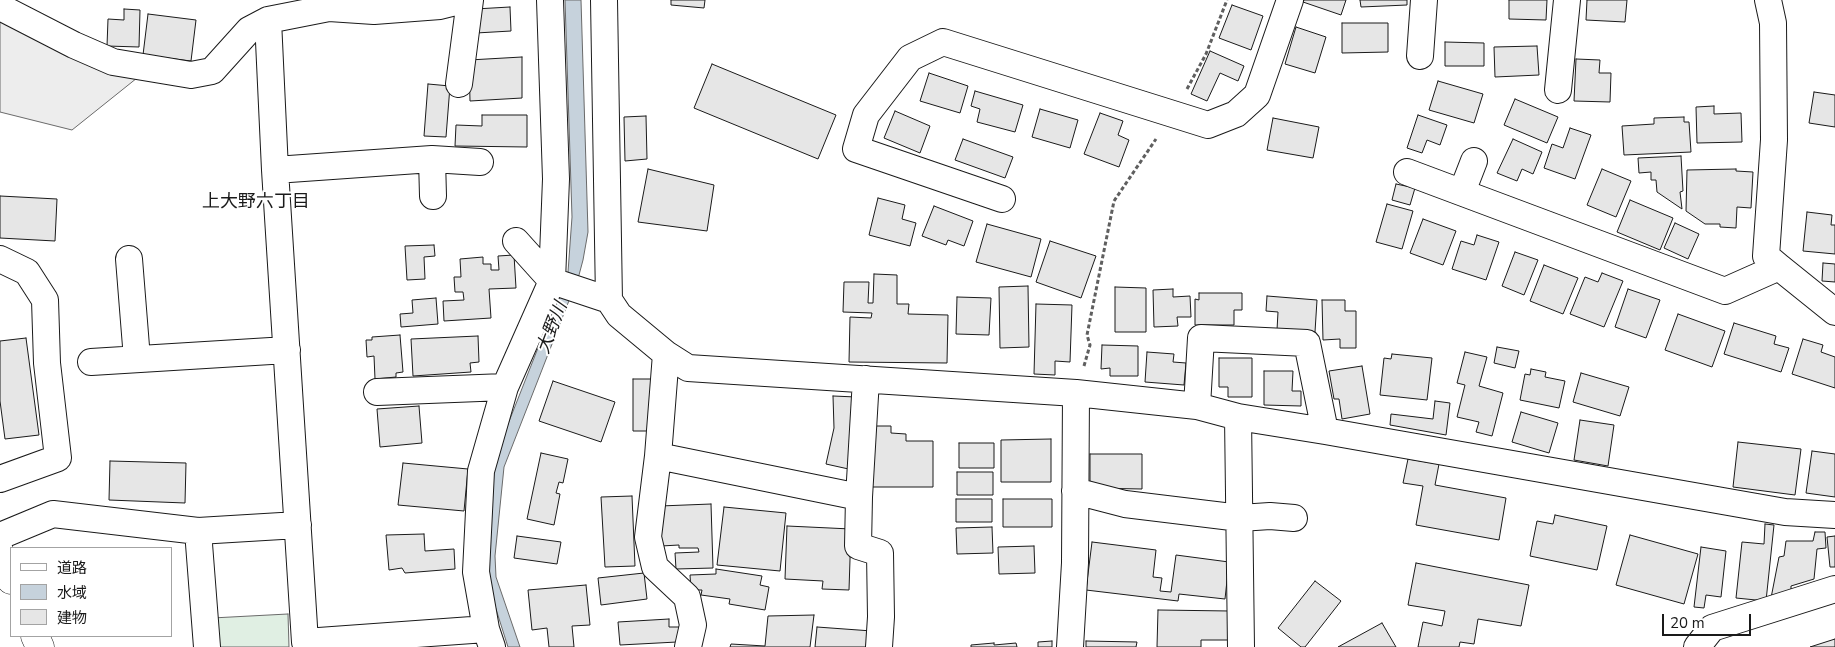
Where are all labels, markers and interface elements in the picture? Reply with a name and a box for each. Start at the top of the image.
district label: 上大野六丁目 [202,192,310,214]
water label: 大野川 [533,299,573,357]
legend [10,547,172,637]
text: 道路 [57,558,87,578]
text: 水域 [57,583,87,603]
scale bar [1665,604,1754,636]
text: 建物 [57,608,87,628]
text: 20 m [1670,613,1705,633]

